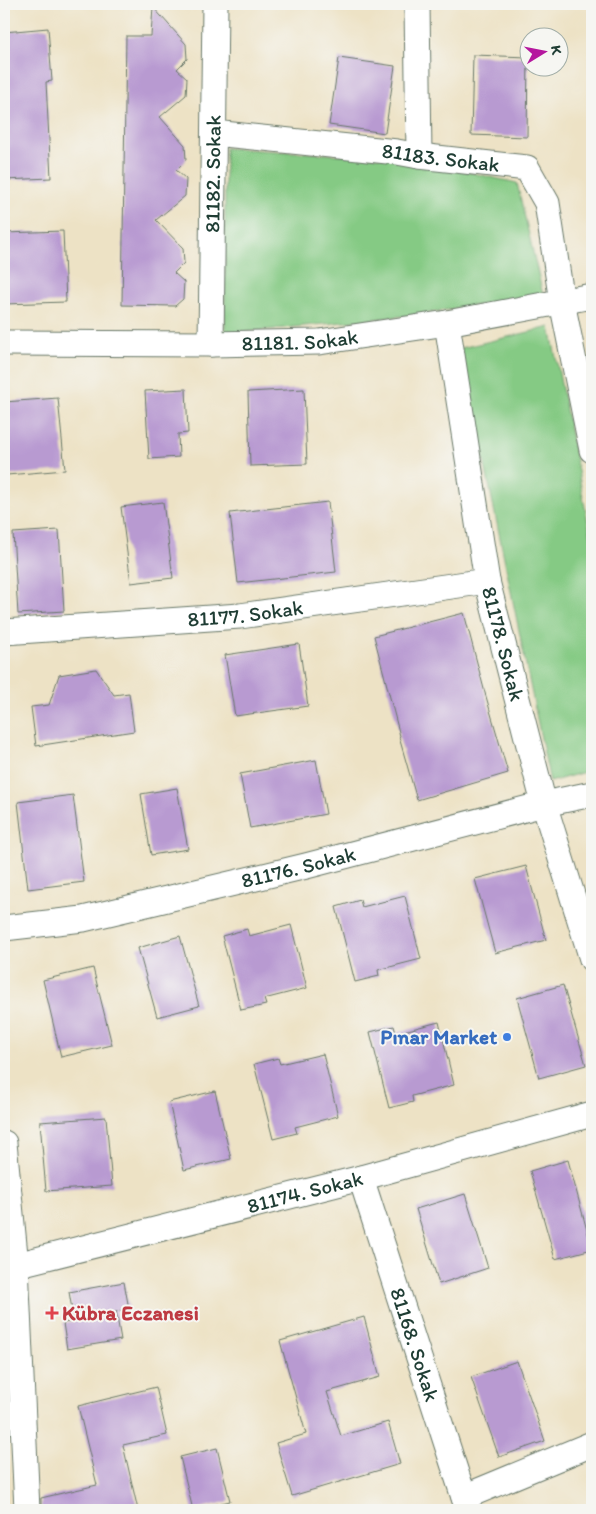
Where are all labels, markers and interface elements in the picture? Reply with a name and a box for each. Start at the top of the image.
north arrow [518,28,568,78]
text: K [547,44,566,57]
street label: 81182. Sokak [199,115,226,233]
street label: 81183. Sokak [381,138,501,177]
street label: 81181. Sokak [241,323,360,355]
street label: 81178. Sokak [477,584,530,704]
street label: 81177. Sokak [187,594,305,632]
street label: 81176. Sokak [239,841,358,893]
place label: Pınar Market [380,1024,497,1049]
marker: Pınar Market [501,1031,513,1043]
street label: 81174. Sokak [244,1165,366,1218]
street label: 81168. Sokak [385,1284,445,1405]
place label: Kübra Eczanesi [62,1300,199,1325]
marker: Kübra Eczanesi [46,1307,58,1319]

